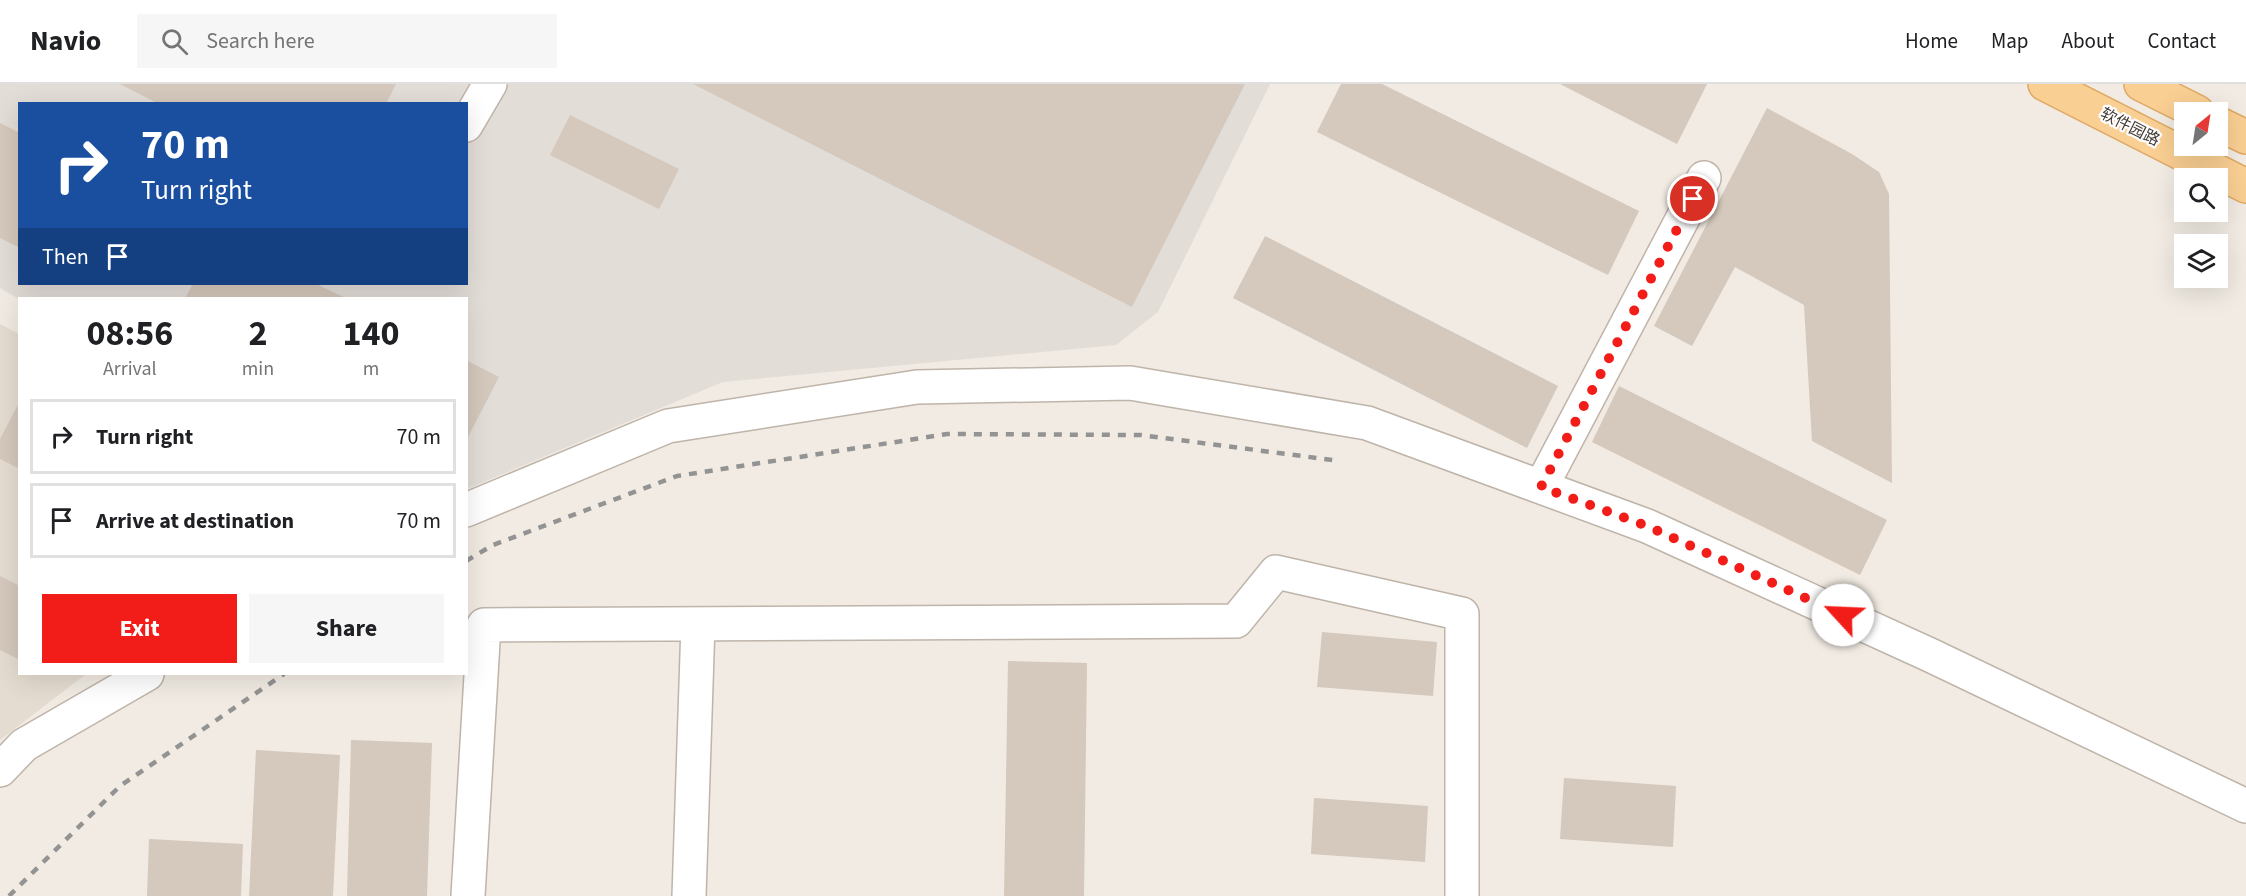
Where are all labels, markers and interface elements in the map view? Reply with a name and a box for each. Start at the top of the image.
search box [137,14,557,68]
text: Navio [30,21,101,61]
icon: search [158,25,191,58]
text: Search here [206,25,315,57]
text: Home [1905,26,1958,56]
text: Map [1991,26,2029,56]
text: About [2062,26,2114,56]
text: Contact [2147,26,2216,56]
north arrow [2174,102,2228,156]
map controls [2174,102,2228,288]
street label: 软件园路 [2096,103,2164,151]
text: 70 m [141,115,230,175]
icon: right [42,126,120,204]
button: search [2174,168,2228,222]
text: Turn right [141,171,252,210]
pin [1667,173,1718,224]
icon: arrive [1676,182,1709,215]
button: layers [2174,234,2228,288]
icon: arrive [101,240,134,273]
text: Then [42,241,89,273]
text: 08:56 [86,308,173,359]
text: 2 [248,308,267,359]
text: 140 [343,308,400,359]
text: Arrival [103,355,157,383]
text: min [242,355,274,383]
text: m [363,355,379,383]
icon: right [45,420,78,453]
text: Turn right [96,421,193,453]
text: 70 m [396,421,441,453]
icon: arrive [45,504,78,537]
text: Arrive at destination [96,505,294,537]
text: 70 m [396,505,441,537]
position arrow [1811,583,1875,647]
button: Exit [42,594,237,663]
button: Share [249,594,444,663]

